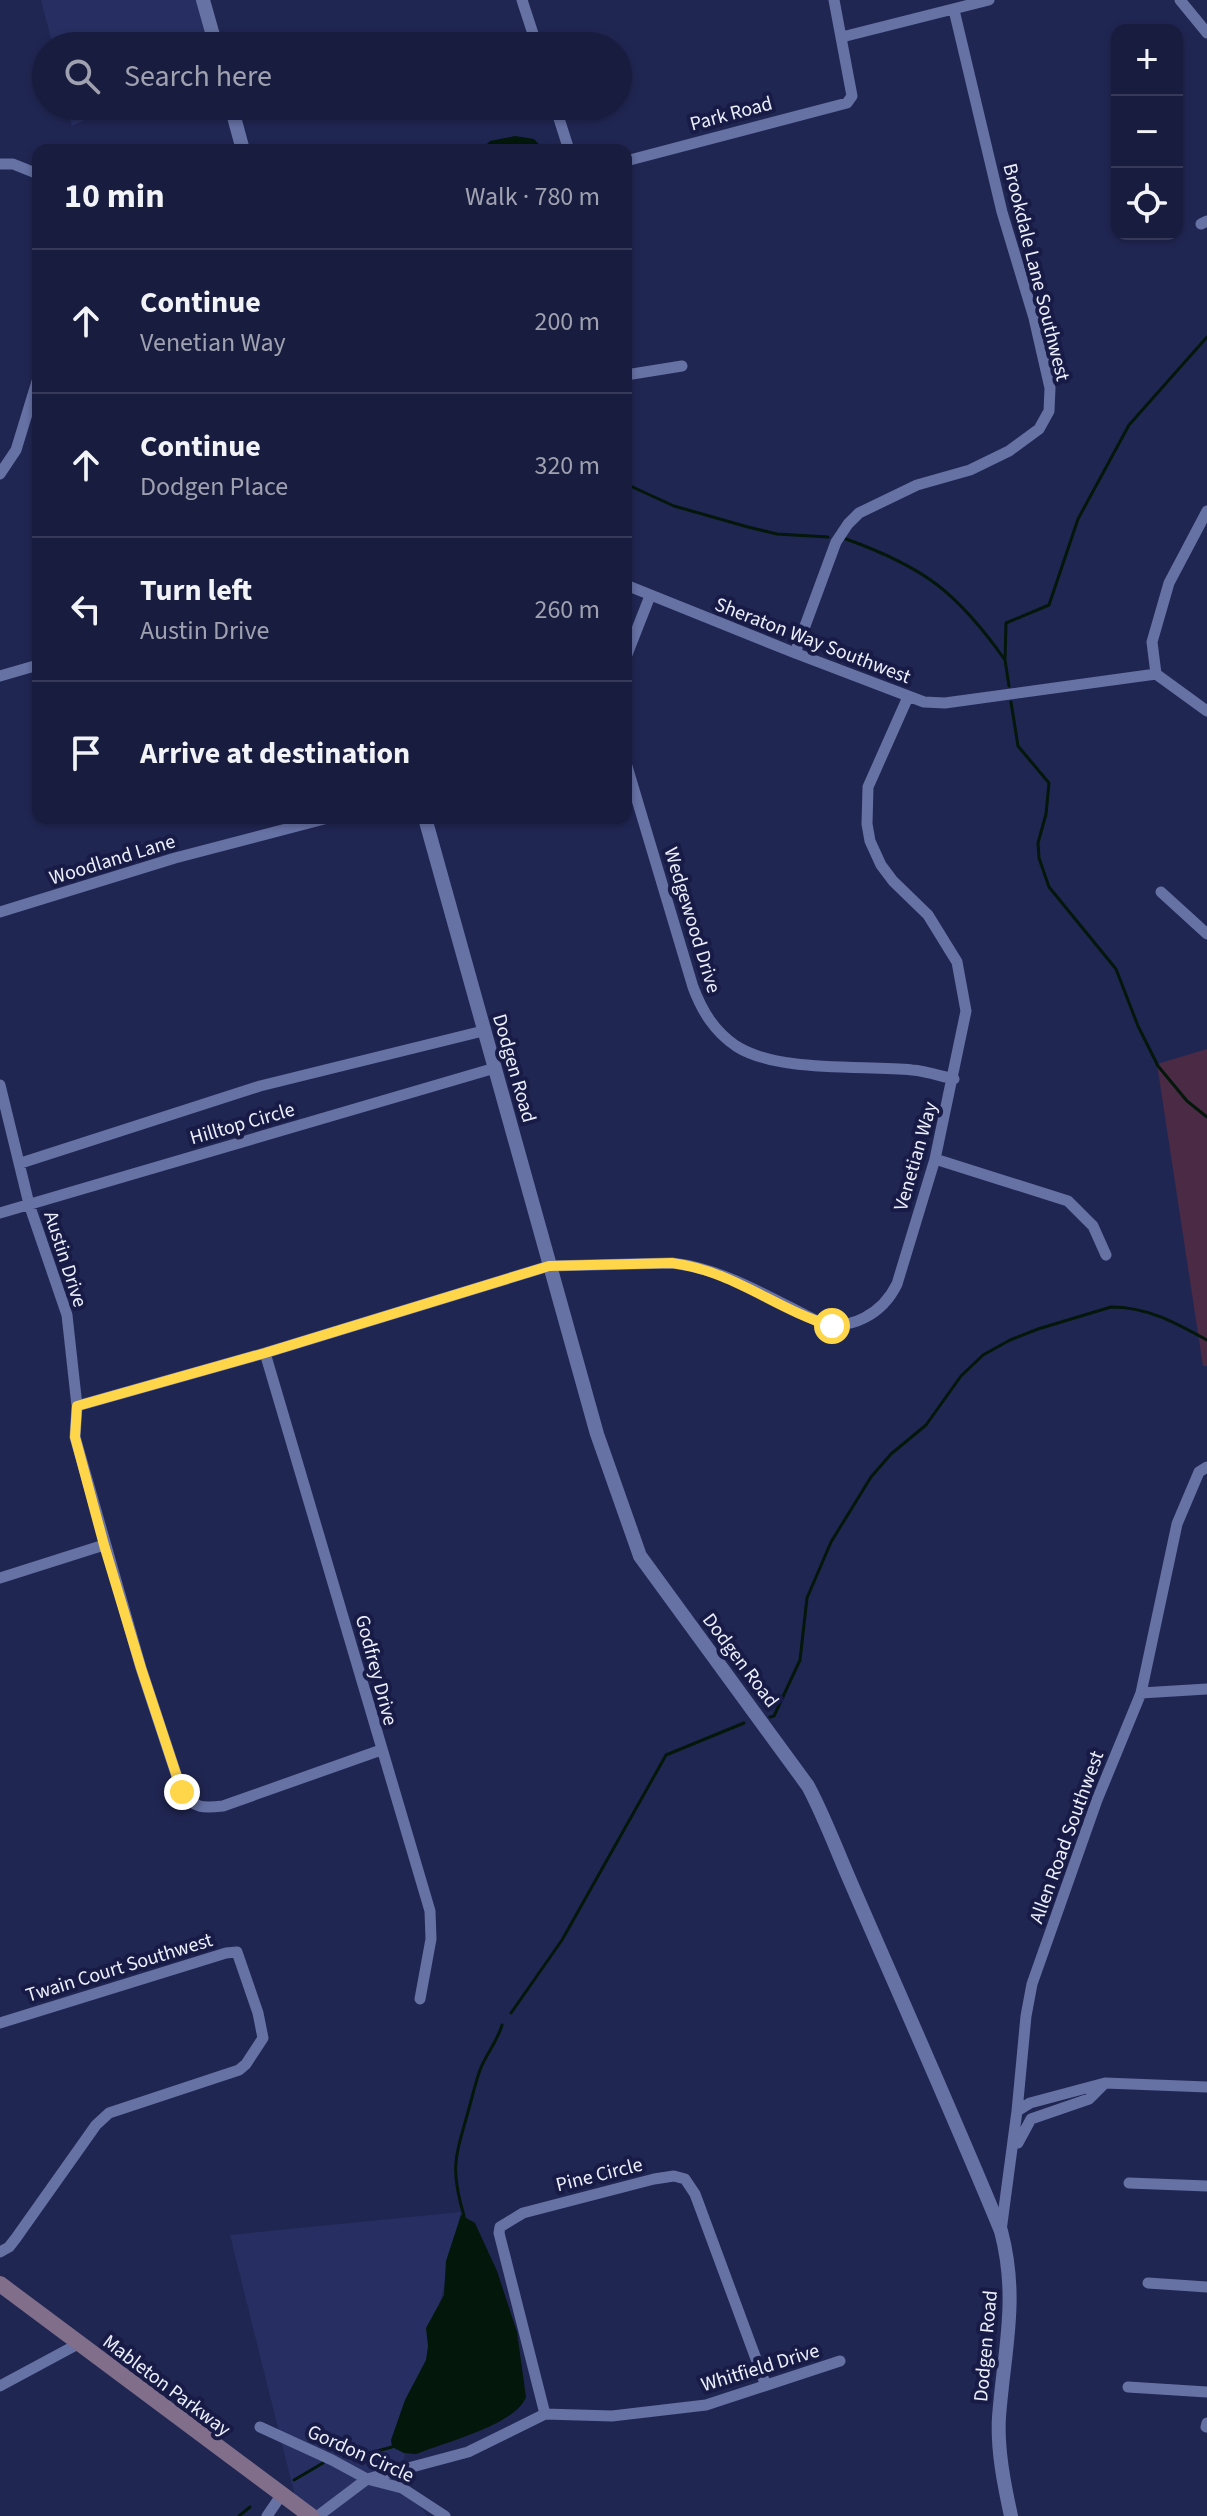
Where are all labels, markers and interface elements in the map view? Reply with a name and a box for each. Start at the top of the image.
map controls [1111,24,1183,240]
button: + [1111,24,1183,96]
search box [32,32,632,120]
icon: search [60,54,104,98]
text: Search here [124,55,272,98]
street label: Park Road [687,90,776,138]
button: − [1111,96,1183,168]
street label: Brookdale Lane Southwest [995,160,1077,384]
button: locate [1111,168,1183,240]
text: 10 min [64,172,165,221]
text: Walk · 780 m [465,178,600,215]
text: Continue [140,281,261,324]
icon: ahead [64,299,108,343]
text: 200 m [534,303,600,340]
text: Venetian Way [140,324,286,361]
text: Continue [140,425,261,468]
icon: ahead [64,443,108,487]
text: 320 m [534,447,600,484]
text: Dodgen Place [140,468,288,505]
text: Turn left [140,569,252,612]
icon: left [64,587,108,631]
text: 260 m [534,591,600,628]
street label: Sheraton Way Southwest [711,591,915,691]
text: Austin Drive [140,612,269,649]
icon: arrive [64,731,108,775]
text: Arrive at destination [140,732,410,775]
street label: Woodland Lane [46,827,179,892]
street label: Wedgewood Drive [657,844,728,997]
street label: Dodgen Road [485,1011,543,1126]
street label: Hilltop Circle [187,1096,298,1152]
street label: Venetian Way [887,1098,945,1214]
street label: Austin Drive [36,1208,94,1311]
route start [814,1308,850,1344]
street label: Dodgen Road [695,1608,785,1714]
street label: Godfrey Drive [348,1612,404,1729]
street label: Allen Road Southwest [1023,1747,1111,1928]
route end [164,1774,200,1810]
street label: Twain Court Southwest [22,1926,216,2010]
street label: Pine Circle [553,2151,646,2199]
street label: Dodgen Road [967,2289,1005,2403]
street label: Mableton Parkway [97,2328,237,2444]
street label: Whitfield Drive [698,2337,823,2399]
street label: Gordon Circle [303,2418,418,2490]

